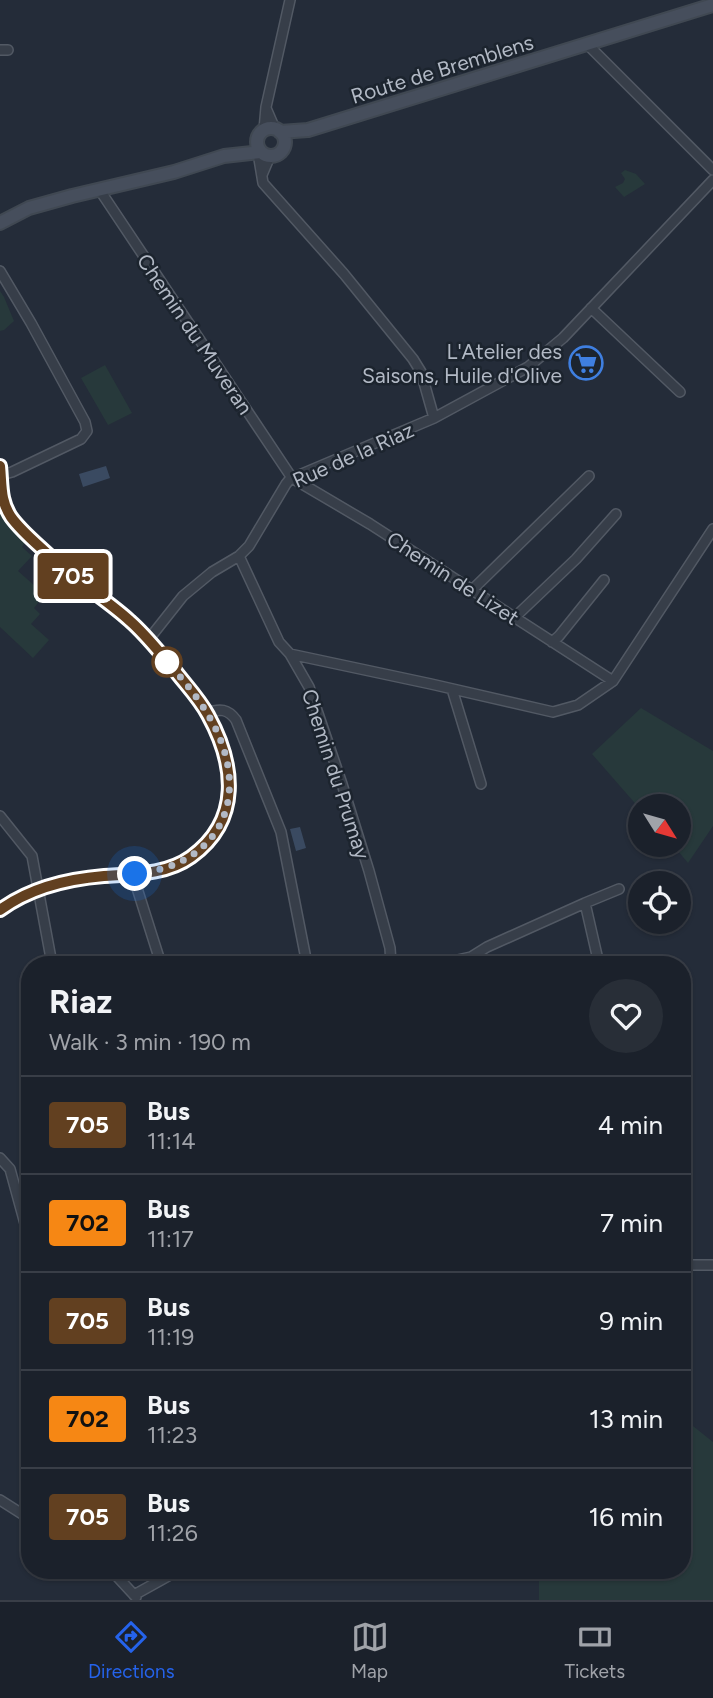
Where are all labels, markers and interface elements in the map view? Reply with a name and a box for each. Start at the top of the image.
street label: Route de Bremblens [348,29,536,109]
street label: Chemin du Muveran [132,249,258,419]
place label: L'Atelier des Saisons, Huile d'Olive [362,339,562,388]
supermarket icon: L'Atelier des Saisons, Huile d'Olive [567,344,605,382]
street label: Rue de la Riaz [289,417,417,493]
street label: Chemin de Lizet [382,526,524,630]
line badge: 705 [33,553,113,599]
text: 705 [52,561,94,590]
unlabelled marker [152,647,182,677]
street label: Chemin du Prumay [297,686,375,862]
north arrow [628,794,691,858]
map controls [628,794,691,934]
your location [117,856,152,891]
button: locate [628,871,691,934]
button: heart [589,979,663,1053]
text: Riaz [49,982,112,1021]
text: Walk · 3 min · 190 m [49,1028,251,1056]
text: Bus [147,1095,190,1127]
text: 4 min [598,1109,663,1141]
text: 705 [66,1110,109,1139]
text: 11:14 [147,1127,196,1155]
text: Bus [147,1193,190,1225]
text: 7 min [600,1207,663,1239]
text: 702 [66,1208,109,1237]
text: 11:17 [147,1225,194,1253]
text: Bus [147,1291,190,1323]
text: 9 min [599,1305,663,1337]
text: 705 [66,1306,109,1335]
text: 11:19 [147,1323,194,1351]
text: Bus [147,1389,190,1421]
text: 13 min [589,1403,663,1435]
text: 702 [66,1404,109,1433]
text: 11:23 [147,1421,197,1449]
text: Bus [147,1487,190,1519]
text: 16 min [588,1501,663,1533]
text: 705 [66,1502,109,1531]
text: 11:26 [147,1519,198,1547]
tab: Directions [88,1618,175,1683]
tab: Map [351,1618,389,1683]
tab: Tickets [564,1618,625,1683]

